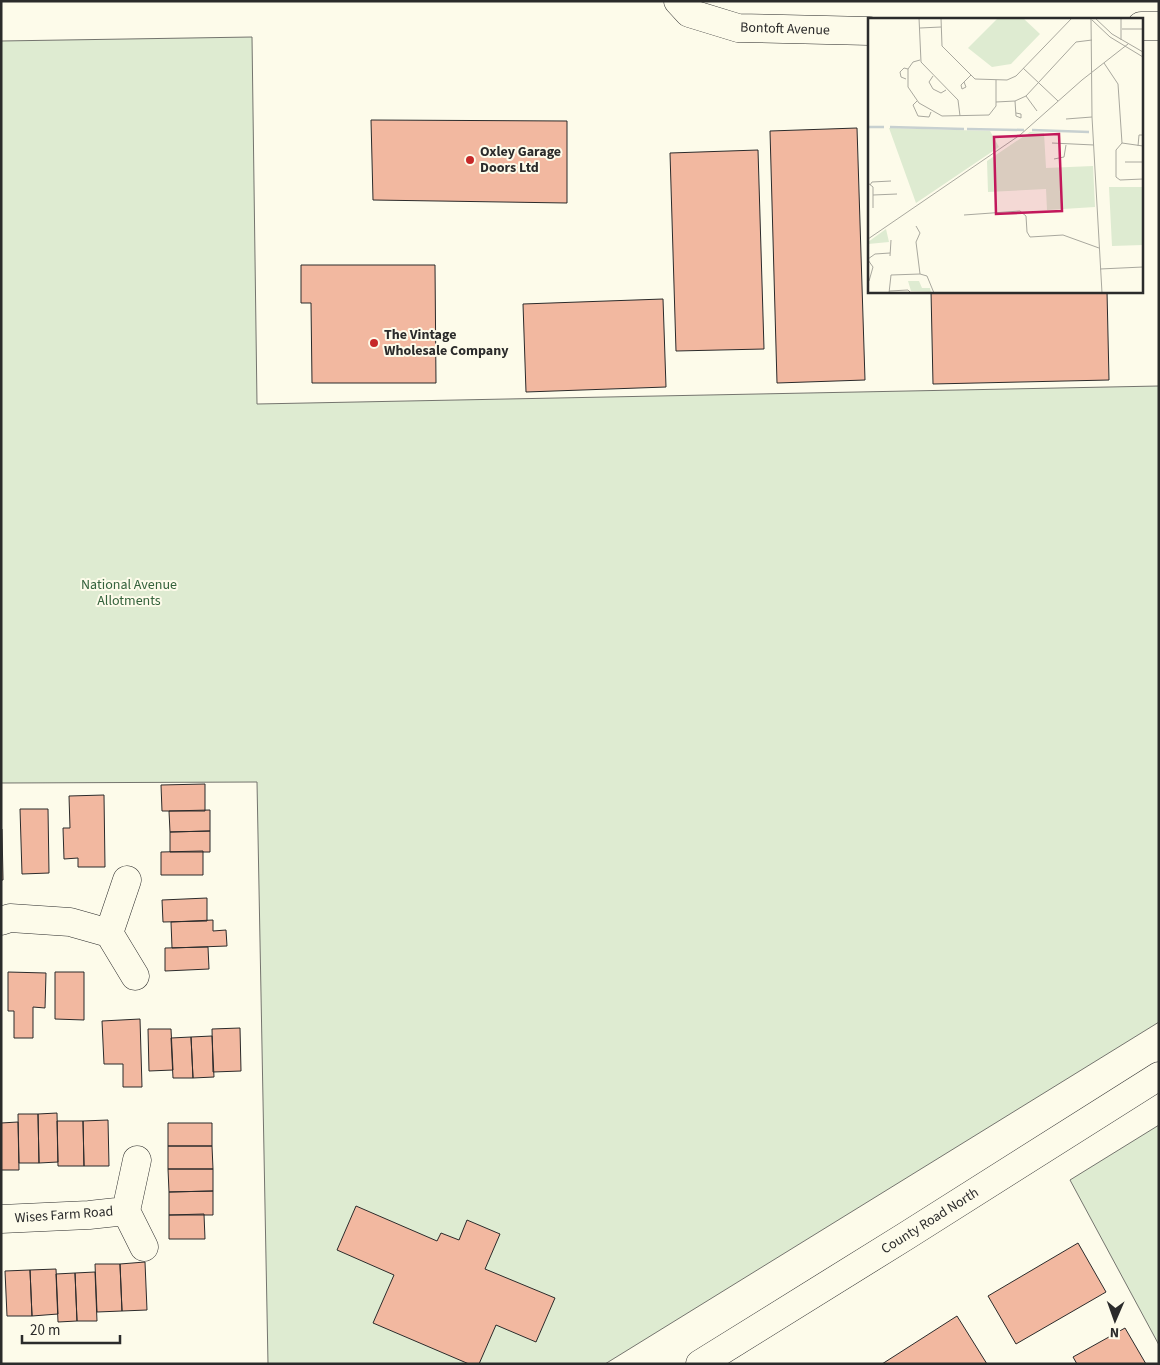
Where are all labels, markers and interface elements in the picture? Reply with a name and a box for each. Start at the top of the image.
street label: Bontoft Avenue [740,17,830,41]
inset map [868,18,1142,292]
place label: Oxley Garage Doors Ltd [480,142,561,178]
marker: Oxley Garage Doors Ltd [464,154,476,166]
place label: The Vintage Wholesale Company [384,325,509,361]
marker: The Vintage Wholesale Company [368,337,380,349]
park label: National Avenue Allotments [81,575,177,611]
street label: County Road North [877,1183,983,1259]
street label: Wises Farm Road [14,1202,114,1228]
north arrow [1090,1295,1140,1345]
scale bar [22,1312,120,1344]
text: 20 m [30,1320,60,1341]
text: N [1110,1322,1120,1342]

